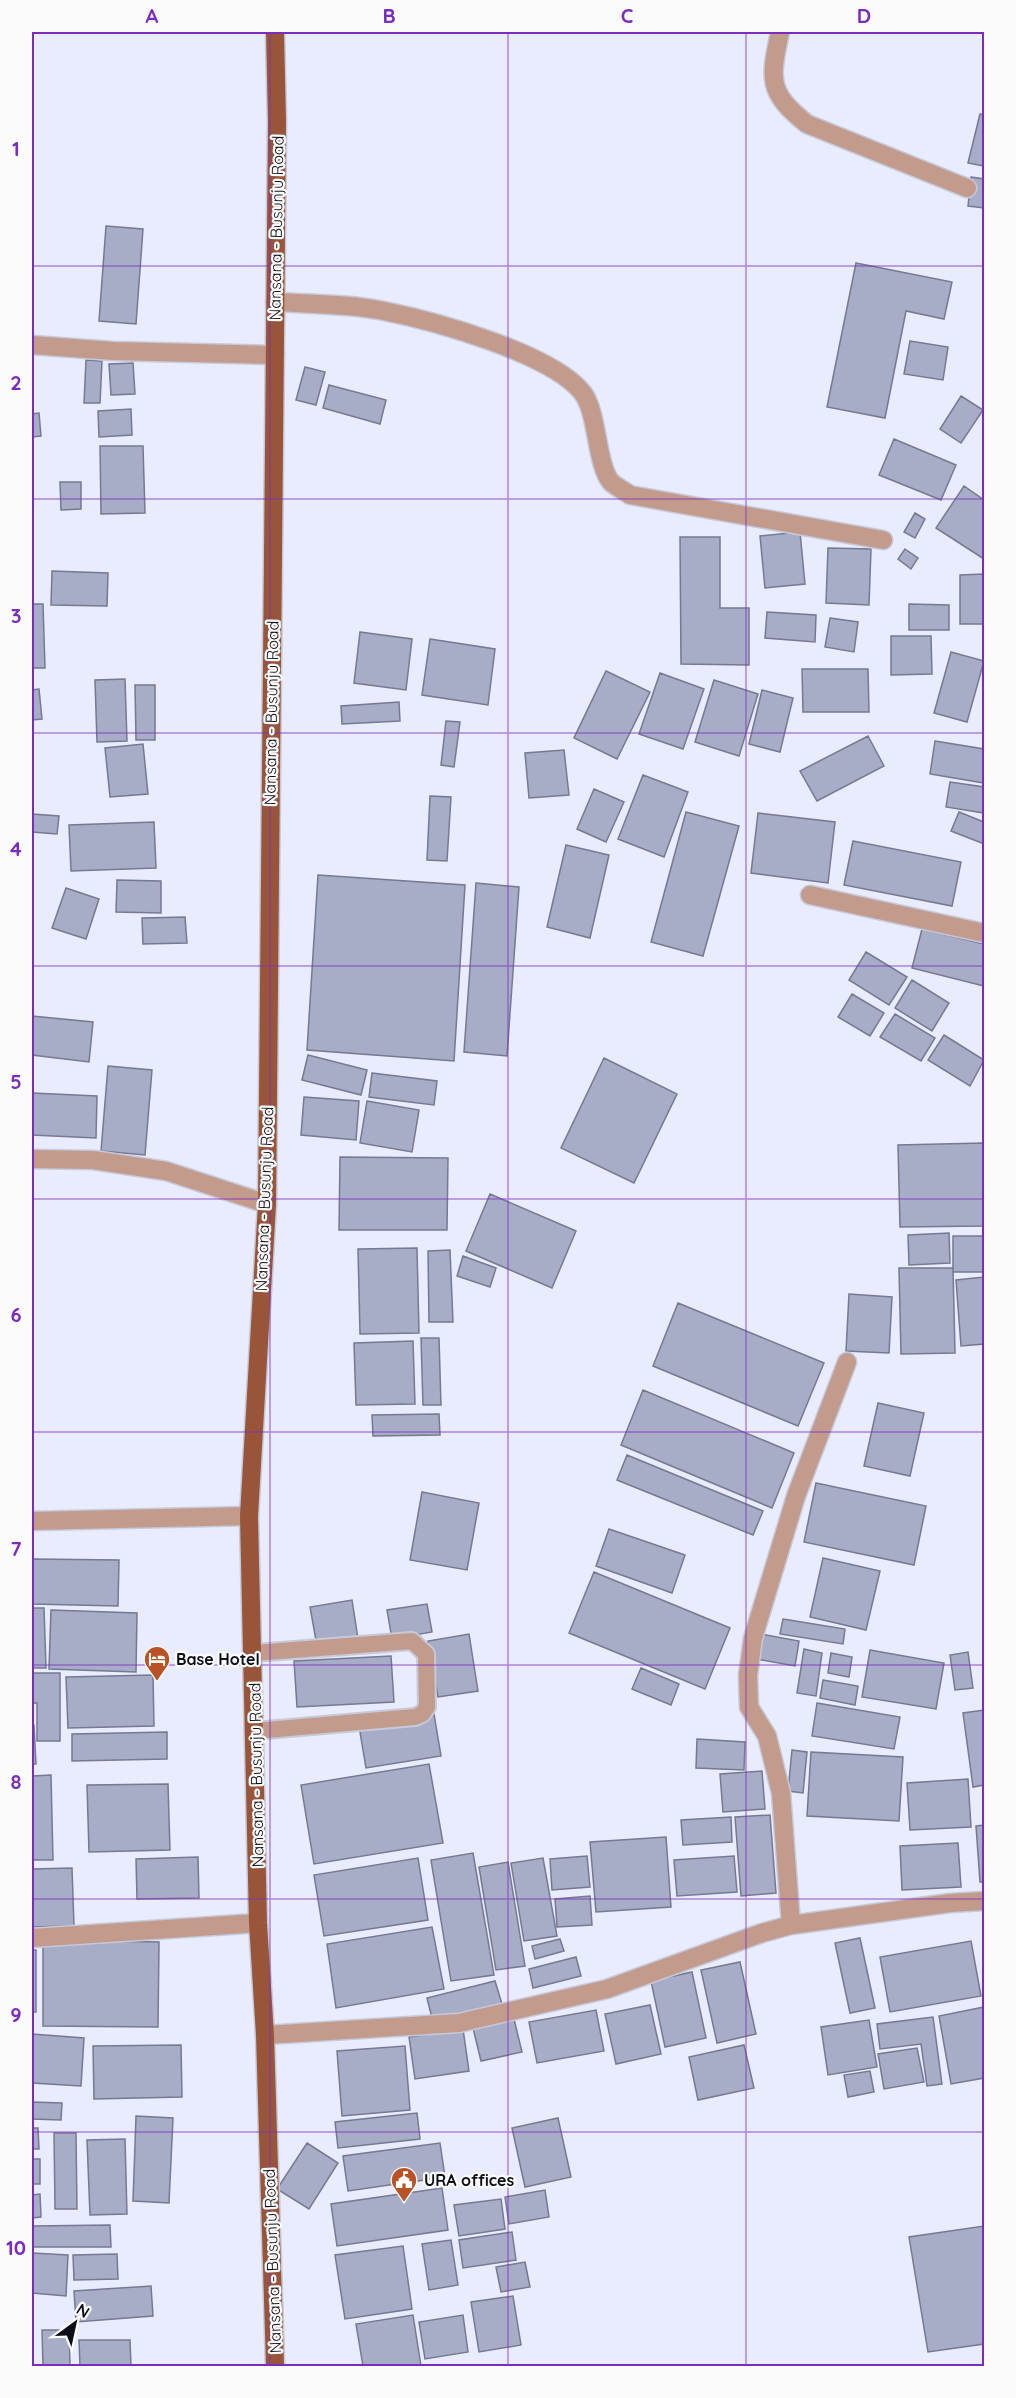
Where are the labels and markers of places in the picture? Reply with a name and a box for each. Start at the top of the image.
hotel icon: Base Hotel [142,1644,172,1682]
place label: Base Hotel [176,1649,260,1669]
public building icon: URA offices [389,2165,419,2203]
place label: URA offices [424,2170,514,2190]

